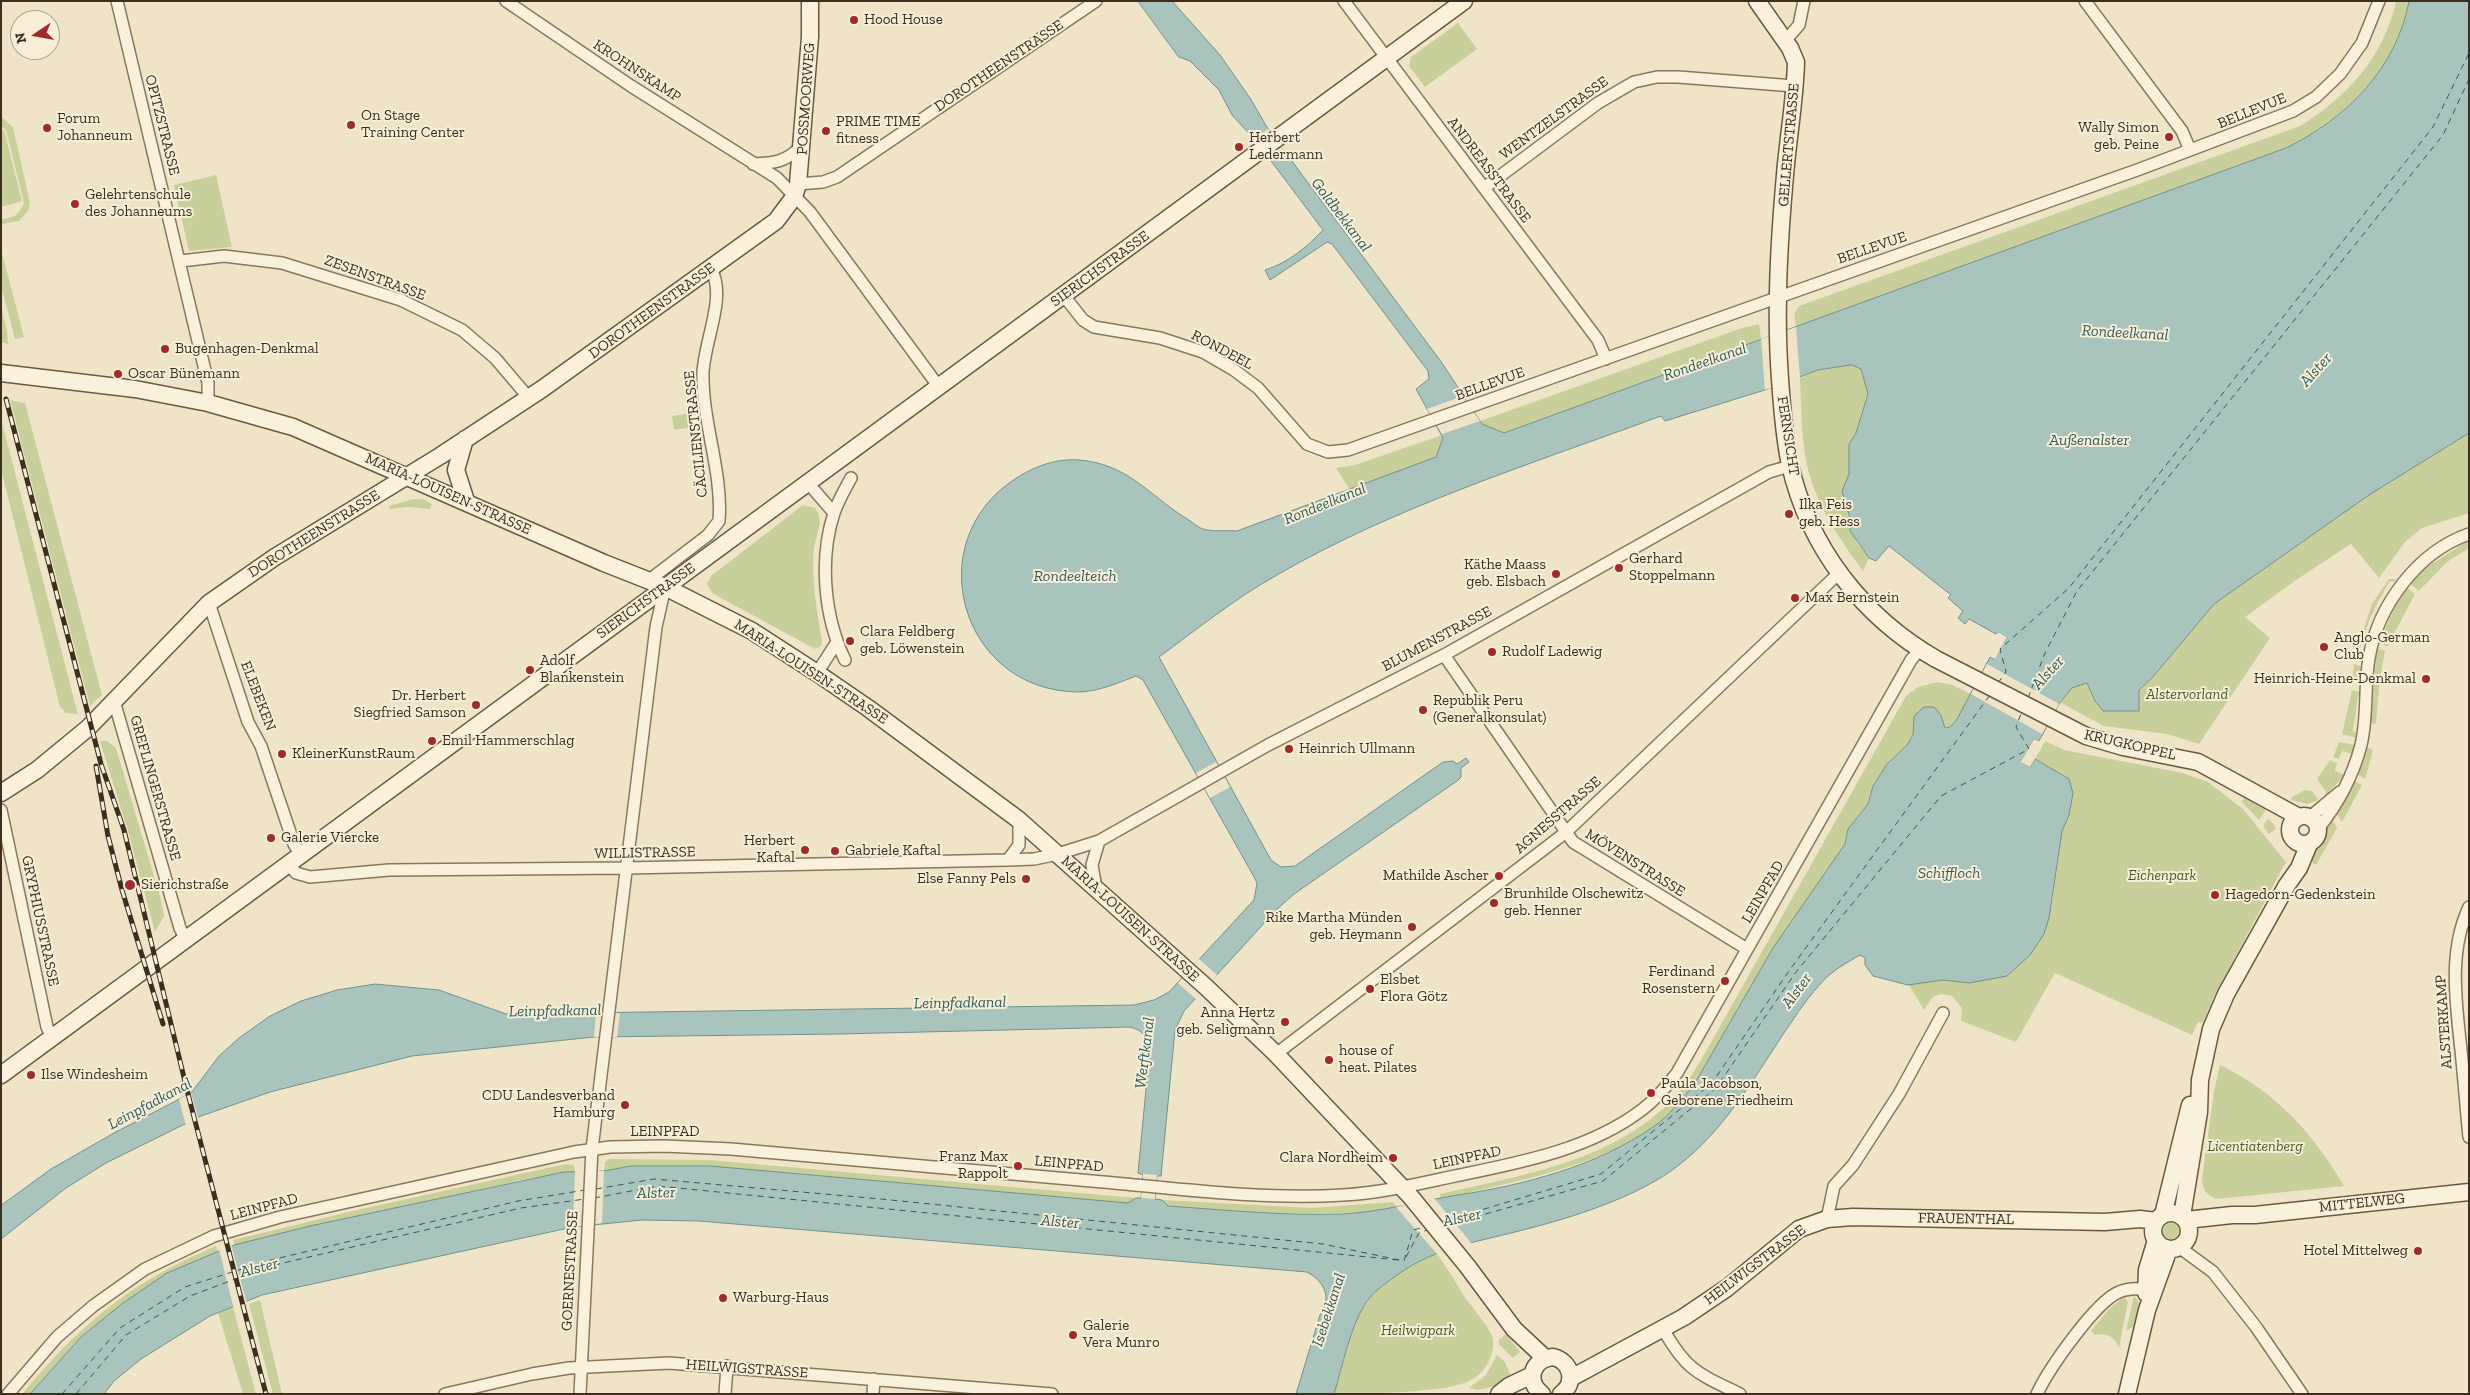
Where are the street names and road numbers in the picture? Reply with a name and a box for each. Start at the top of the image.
street label: DOROTHEENSTRASSE [931,16,1067,116]
street label: KROHNSKAMP [590,36,684,106]
street label: POSSMOORWEG [793,42,819,156]
street label: OPITZSTRASSE [141,73,183,177]
street label: WENTZELSTRASSE [1496,73,1612,163]
street label: GELLERTSTRASSE [1775,83,1803,207]
street label: BELLEVUE [2215,89,2289,133]
street label: ANDREASSTRASSE [1443,113,1535,227]
street label: SIERICHSTRASSE [1047,227,1153,311]
street label: BELLEVUE [1835,228,1909,268]
street label: ZESENSTRASSE [322,251,428,305]
street label: DOROTHEENSTRASSE [585,259,719,363]
street label: RONDEEL [1188,326,1256,374]
street label: BELLEVUE [1453,363,1527,405]
street label: CÄCILIENSTRASSE [680,370,712,498]
street label: FERNSICHT [1773,395,1803,477]
street label: MARIA-LOUISEN-STRASSE [362,449,534,539]
street label: DOROTHEENSTRASSE [245,486,383,582]
street label: SIERICHSTRASSE [593,559,699,643]
street label: BLUMENSTRASSE [1379,602,1495,676]
street label: MARIA-LOUISEN-STRASSE [731,616,891,728]
street label: ELEBEKEN [236,659,280,733]
street label: GREFLINGERSTRASSE [126,713,184,863]
street label: KRUGKOPPEL [2082,726,2178,764]
street label: AGNESSTRASSE [1511,773,1605,857]
street label: MÖVENSTRASSE [1582,825,1688,901]
street label: WILLISTRASSE [594,843,696,863]
street label: MARIA-LOUISEN-STRASSE [1057,852,1203,986]
street label: GRYPHIUSSTRASSE [17,854,63,988]
street label: LEINPFAD [1738,857,1788,927]
street label: ALSTERKAMP [2432,974,2456,1070]
street label: LEINPFAD [630,1123,700,1141]
street label: LEINPFAD [1431,1142,1503,1174]
street label: LEINPFAD [1034,1152,1104,1176]
street label: LEINPFAD [228,1189,300,1225]
street label: MITTELWEG [2318,1190,2406,1216]
street label: FRAUENTHAL [1918,1209,2014,1229]
street label: GOERNESTRASSE [558,1211,582,1331]
street label: HEILWIGSTRASSE [1701,1221,1809,1309]
street label: HEILWIGSTRASSE [685,1356,809,1382]

